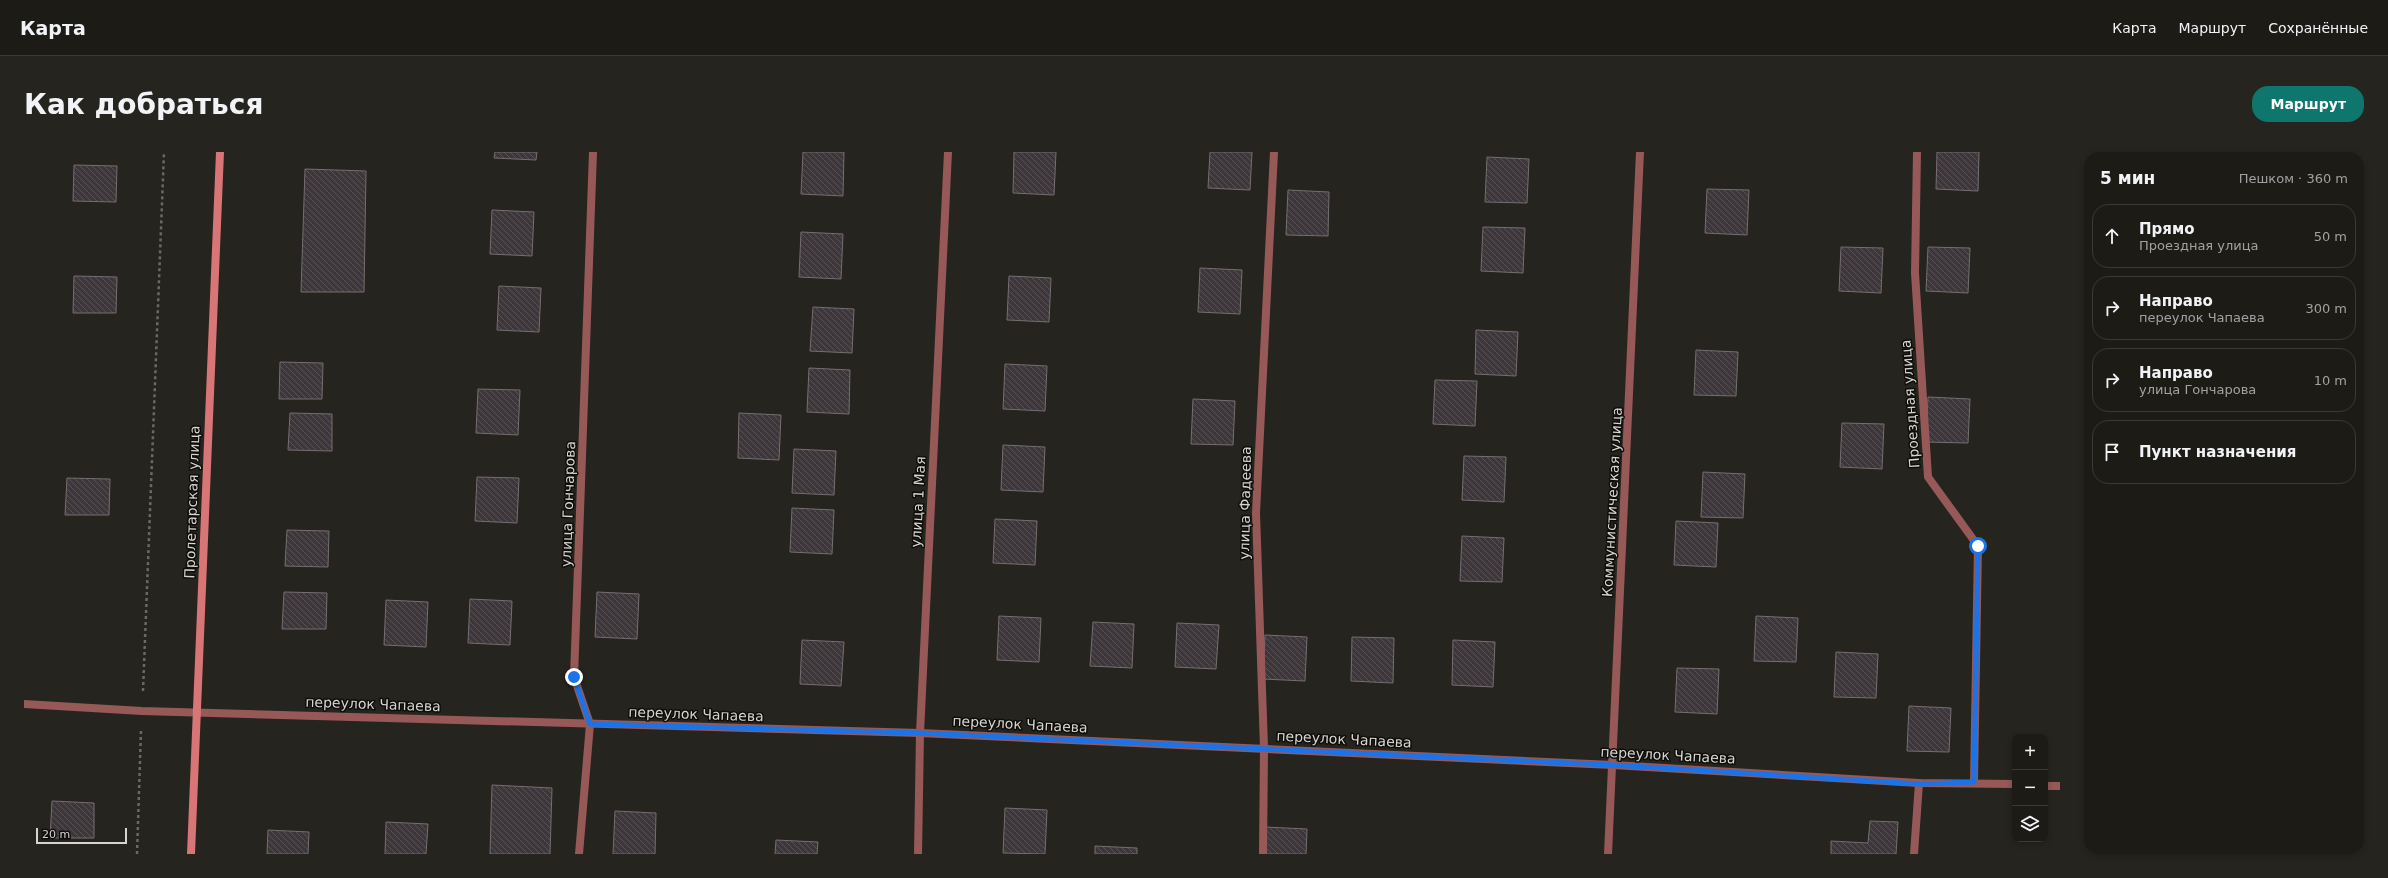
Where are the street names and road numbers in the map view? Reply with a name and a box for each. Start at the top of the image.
street label: Проездная улица [1898,339,1922,469]
street label: Коммунистическая улица [1599,407,1625,597]
street label: Пролетарская улица [181,425,203,579]
street label: улица Гончарова [558,441,578,567]
street label: улица Фадеева [1236,446,1254,560]
street label: улица 1 Мая [908,456,928,548]
street label: переулок Чапаева [305,694,441,714]
street label: переулок Чапаева [628,704,764,724]
street label: переулок Чапаева [952,712,1088,736]
street label: переулок Чапаева [1276,727,1412,751]
street label: переулок Чапаева [1600,743,1736,767]

